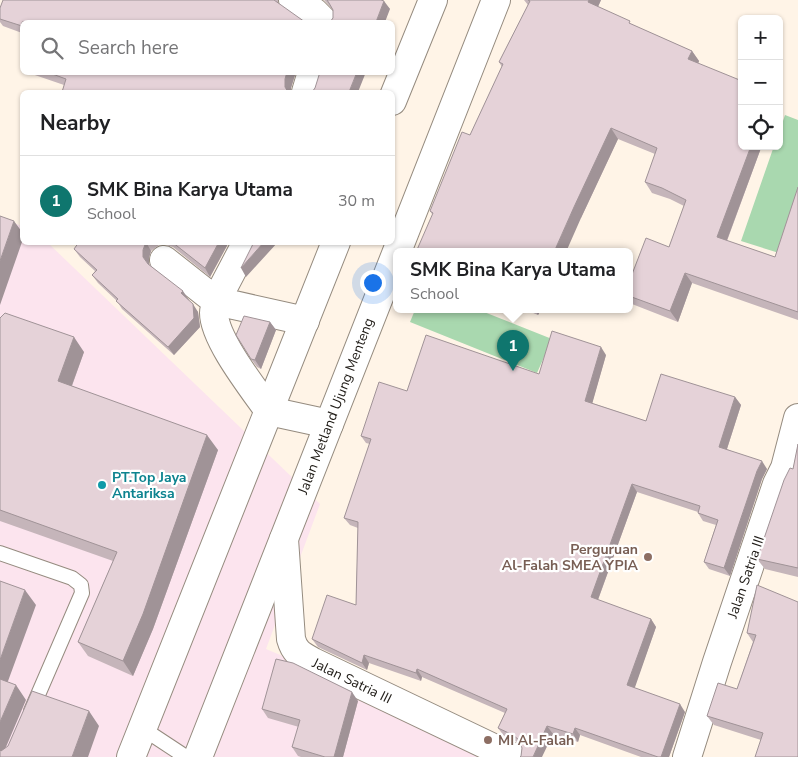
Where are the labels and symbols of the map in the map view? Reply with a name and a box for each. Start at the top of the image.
your location [360,270,386,296]
street label: Jalan Metland Ujung Menteng [293,315,378,498]
pin: 1 [497,330,529,371]
place label: PT.Top Jaya Antariksa [112,468,187,503]
marker: PT.Top Jaya Antariksa [96,479,108,491]
street label: Jalan Satria III [723,533,769,622]
place label: Perguruan Al-Falah SMEA YPIA [502,540,639,575]
marker: Perguruan Al-Falah SMEA YPIA [642,551,654,563]
street label: Jalan Satria III [308,653,395,708]
place label: MI Al-Falah [498,731,574,750]
marker: MI Al-Falah [482,734,494,746]

